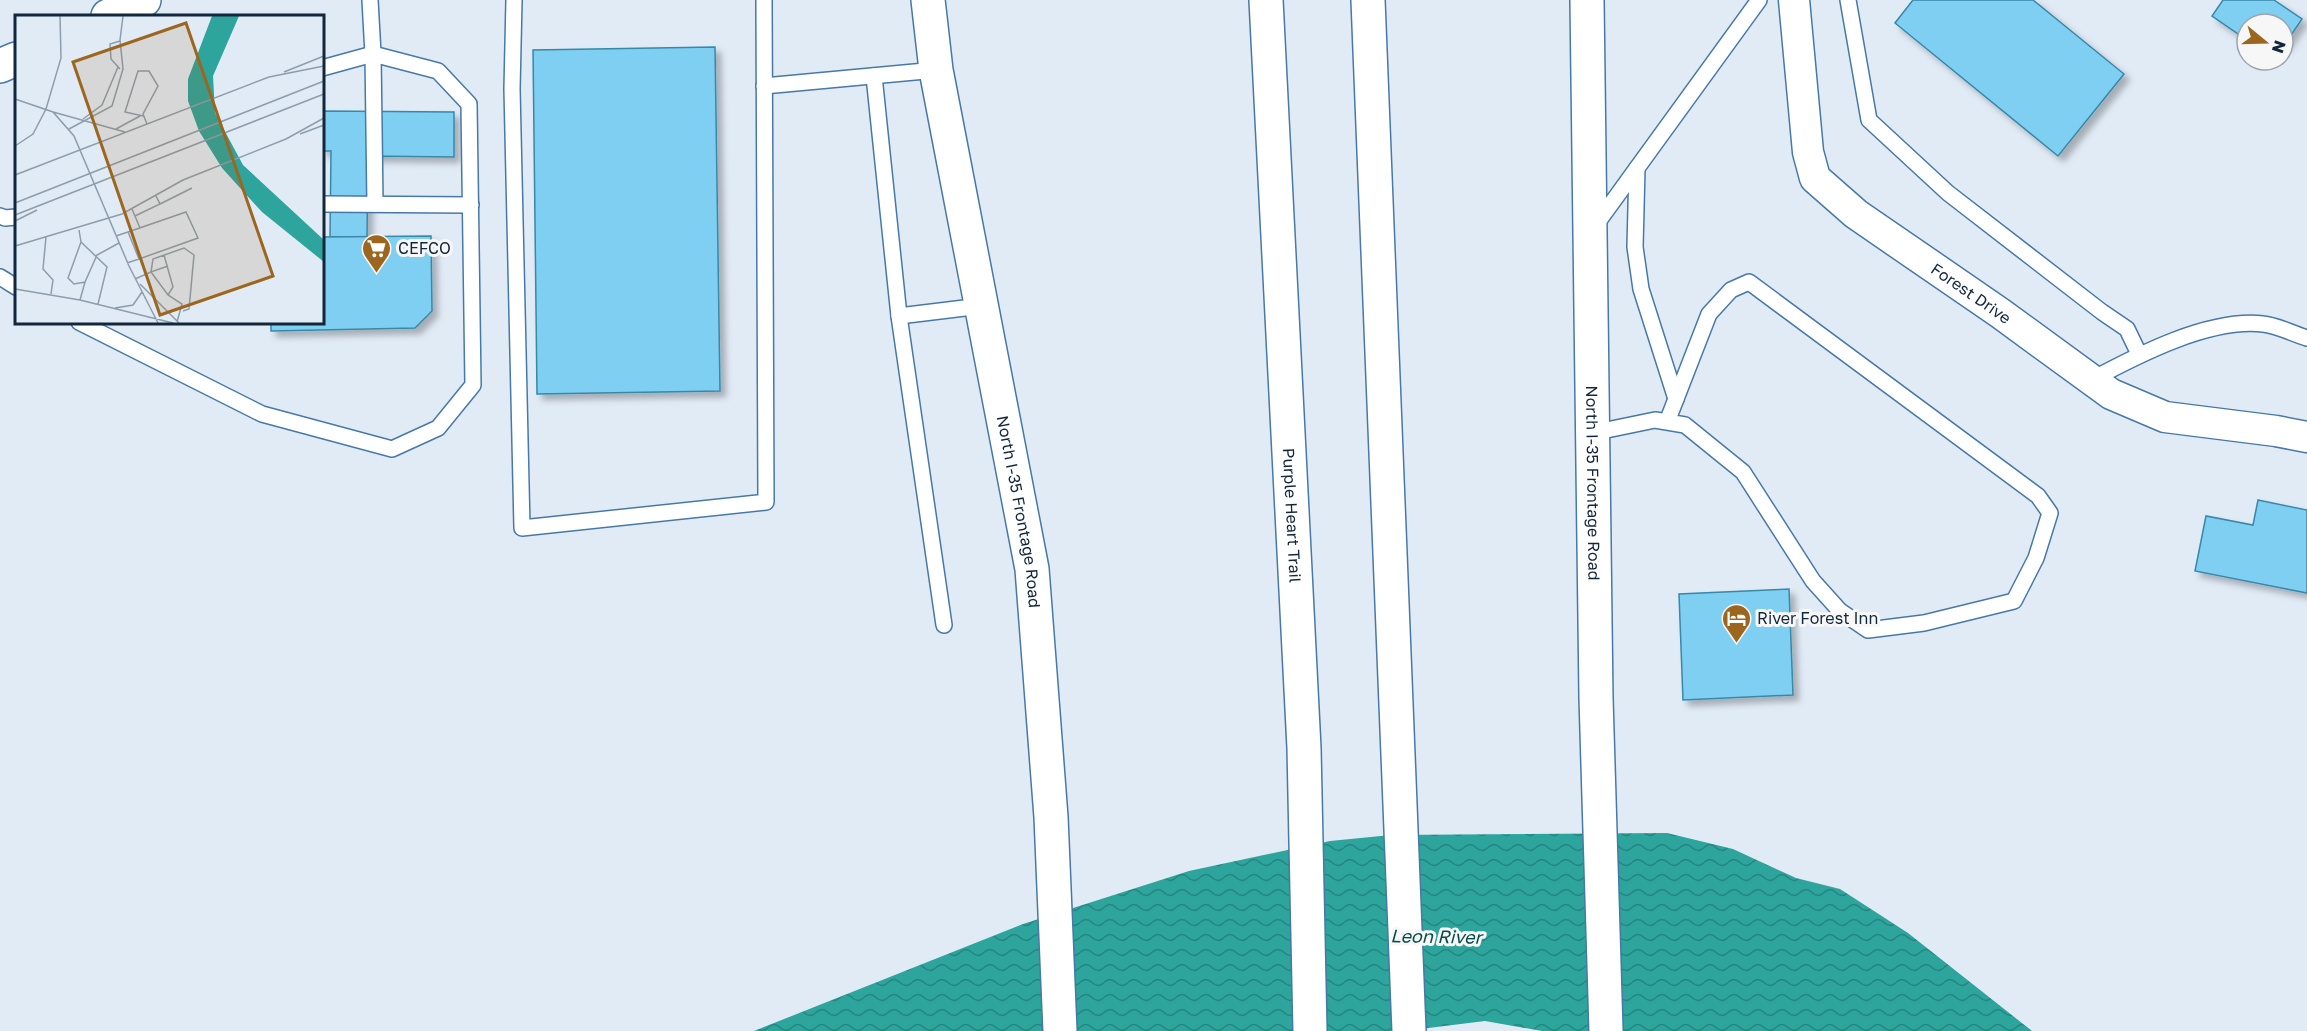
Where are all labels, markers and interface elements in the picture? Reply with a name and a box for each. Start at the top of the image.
north arrow [2235,12,2295,72]
inset map [15,15,324,324]
text: N [2268,38,2291,56]
supermarket icon: CEFCO [361,232,393,274]
place label: CEFCO [398,238,451,258]
street label: Forest Drive [1927,259,2015,328]
street label: North I-35 Frontage Road [1582,385,1604,581]
street label: North I-35 Frontage Road [993,414,1045,609]
street label: Purple Heart Trail [1279,447,1306,583]
hotel icon: River Forest Inn [1720,602,1752,644]
place label: River Forest Inn [1757,608,1878,628]
water label: Leon River [1390,924,1485,948]

